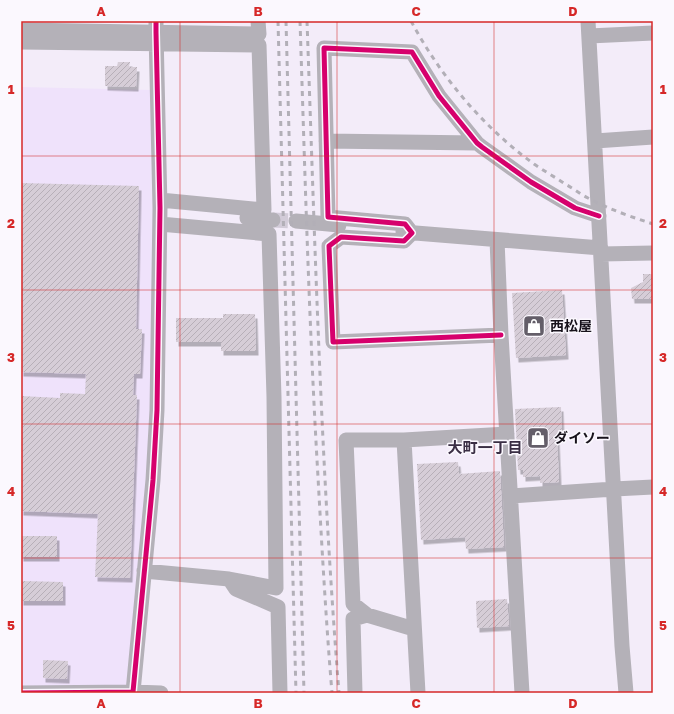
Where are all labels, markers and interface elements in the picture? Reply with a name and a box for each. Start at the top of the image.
text: A [96,3,106,19]
text: B [253,3,263,19]
text: C [411,3,421,19]
text: D [568,3,578,19]
text: 1 [8,81,15,97]
text: 1 [660,81,667,97]
text: 2 [7,215,15,231]
text: 2 [659,215,667,231]
shop icon: 西松屋 [521,313,547,339]
place label: 西松屋 [550,317,592,334]
text: 3 [7,349,15,365]
text: 3 [659,349,667,365]
shop icon: ダイソー [525,425,551,451]
place label: ダイソー [554,429,610,446]
district label: 大町一丁目 [447,438,523,456]
text: 4 [7,483,15,499]
text: 4 [659,483,667,499]
text: 5 [7,617,15,633]
text: 5 [659,617,667,633]
text: A [96,695,106,711]
text: B [253,695,263,711]
text: C [411,695,421,711]
text: D [568,695,578,711]

